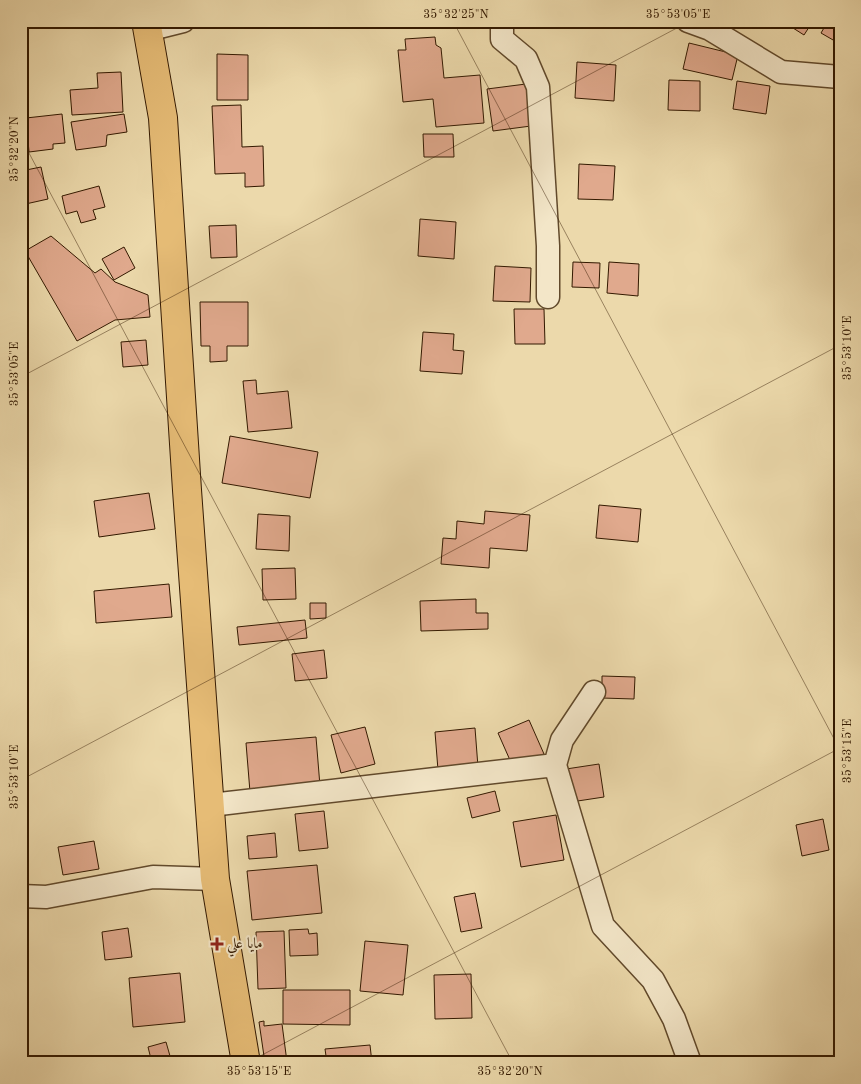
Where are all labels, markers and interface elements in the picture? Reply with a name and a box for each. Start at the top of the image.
text: 35°32'25"N [423,8,489,21]
text: 35°53'05"E [646,8,710,21]
text: 35°32'20"N [8,116,21,182]
text: 35°53'10"E [841,316,854,380]
text: 35°53'05"E [8,342,21,406]
text: 35°53'15"E [841,719,854,783]
text: 35°53'10"E [8,745,21,809]
place label: مايا علي [227,937,263,957]
marker: مايا علي [211,938,223,950]
text: 35°53'15"E [227,1065,291,1078]
text: 35°32'20"N [477,1065,543,1078]

